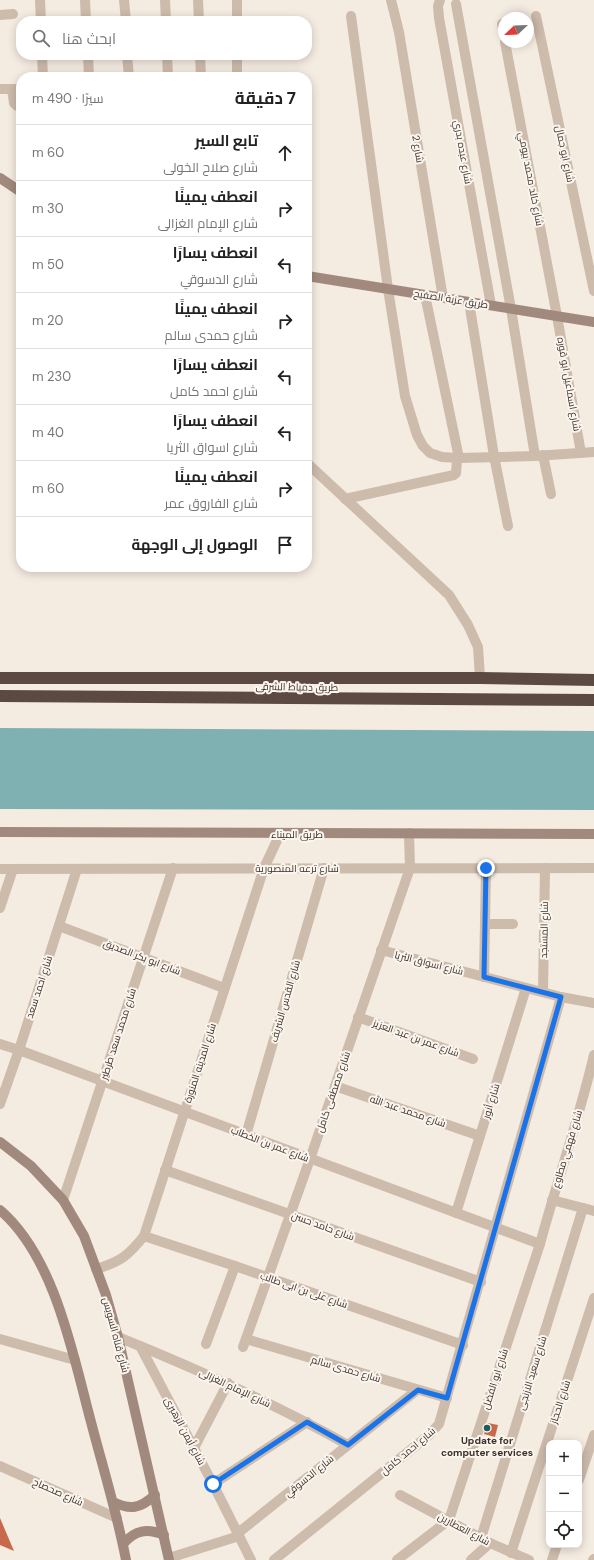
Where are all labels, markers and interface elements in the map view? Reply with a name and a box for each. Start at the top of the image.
north arrow [498,12,534,48]
search box [16,16,312,60]
icon: search [30,27,52,49]
text: ابحث هنا [62,29,116,49]
text: 7 دقيقة [235,87,296,109]
text: سيرًا · 490 m [32,90,103,107]
street label: شارع عبده بدري [450,119,475,185]
street label: شارع ابو جمال [553,124,577,184]
text: تابع السير [195,131,258,151]
street label: شارع خالد محمد بيومي [515,131,546,227]
street label: شارع 2 [409,134,427,164]
icon: ahead [274,142,296,164]
text: 60 m [32,144,64,161]
text: شارع صلاح الخولى [163,159,258,176]
text: انعطف يمينًا [175,187,258,207]
icon: right [274,198,296,220]
text: 30 m [32,200,64,217]
text: شارع الإمام الغزالى [158,215,258,232]
text: انعطف يسارًا [173,243,258,263]
icon: left [274,254,296,276]
text: 50 m [32,256,64,273]
text: شارع الدسوقي [180,271,258,288]
street label: طريق عزبة الصفيح [413,287,489,311]
text: انعطف يمينًا [175,299,258,319]
icon: right [274,310,296,332]
text: 20 m [32,312,63,329]
text: شارع حمدى سالم [165,327,258,344]
street label: شارع اسماعيل ابو قوره [554,336,584,432]
text: انعطف يسارًا [173,355,258,375]
icon: left [274,366,296,388]
text: 230 m [32,368,71,385]
text: شارع احمد كامل [170,383,258,400]
text: انعطف يسارًا [173,411,258,431]
icon: left [274,422,296,444]
text: 40 m [32,424,64,441]
text: شارع اسواق الثريا [166,439,258,456]
text: انعطف يمينًا [175,467,258,487]
icon: right [274,478,296,500]
text: 60 m [32,480,64,497]
text: شارع الفاروق عمر [165,495,258,512]
icon: arrive [274,534,296,556]
text: الوصول إلى الوجهة [131,535,258,555]
street label: طريق دمياط الشرقى [256,680,338,694]
street label: طريق الميناء [271,828,323,841]
route end [477,859,495,877]
street label: شارع ترعه المنصورية [255,862,339,875]
street label: شارع المستجد [537,901,551,959]
street label: شارع ابو بكر الصديق [102,936,182,978]
street label: شارع اسواق الثريا [393,948,465,978]
street label: شارع احمد سعد [23,954,55,1020]
street label: شارع القدس الشريف [267,958,303,1044]
street label: شارع محمد سعد طرطير [97,986,139,1082]
street label: شارع عمر بن عبد العزيز [370,1016,461,1060]
street label: شارع المدينه المنورة [181,1022,219,1104]
street label: شارع مصطفى كامل [313,1050,353,1134]
street label: شارع أنور [479,1082,502,1121]
street label: شارع محمد عبد الله [368,1091,448,1130]
street label: شارع فهمي مطاوع [549,1108,586,1190]
street label: شارع عمر بن الخطاب [229,1123,311,1165]
street label: شارع حامد حسن [290,1209,356,1243]
street label: شارع على بن ابى طالب [259,1269,349,1311]
street label: شارع قناه السويس [100,1296,132,1374]
street label: شارع سعيد الازنجى [515,1334,549,1412]
street label: شارع ابو الفضل [479,1347,511,1411]
street label: شارع حمدى سالم [309,1353,382,1386]
street label: شارع الإمام الغزالى [197,1366,273,1411]
street label: شارع الحجاز [547,1379,573,1426]
street label: شارع أيمن الزهيرى [162,1395,208,1467]
marker: Update for computer services [482,1423,492,1433]
street label: شارع احمد كامل [378,1424,438,1478]
place label: Update for computer services [441,1434,533,1459]
map controls [546,1440,582,1548]
button: + [546,1440,582,1476]
street label: شارع الدسوقي [282,1452,337,1501]
street label: شارع صحصاح [31,1475,85,1509]
route start [204,1475,222,1493]
button: − [546,1476,582,1512]
street label: شارع العطارين [436,1510,492,1548]
button: locate [546,1512,582,1548]

